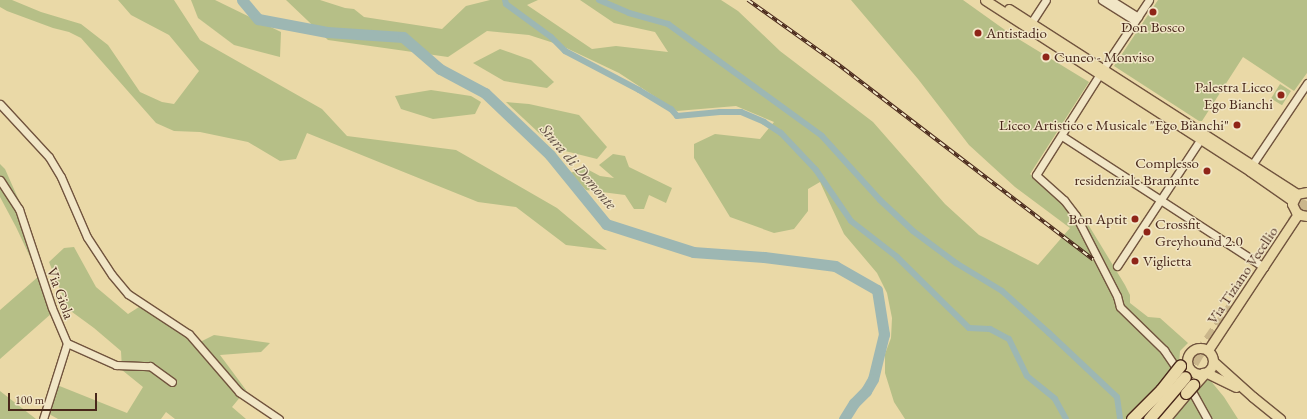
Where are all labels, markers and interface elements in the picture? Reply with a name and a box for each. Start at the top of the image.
marker: Don Bosco [1148,7,1158,17]
place label: Don Bosco [1121,18,1185,36]
place label: Antistadio [986,24,1047,42]
marker: Antistadio [973,28,983,38]
place label: Cuneo - Monviso [1054,48,1154,66]
marker: Cuneo - Monviso [1041,52,1051,62]
place label: Palestra Liceo Ego Bianchi [1195,77,1273,112]
marker: Palestra Liceo Ego Bianchi [1276,90,1286,100]
place label: Liceo Artistico e Musicale "Ego Bianchi" [999,116,1229,134]
water label: Stura di Demonte [536,120,620,214]
marker: Liceo Artistico e Musicale "Ego Bianchi" [1232,120,1242,130]
place label: Complesso residenziale Bramante [1075,153,1199,188]
marker: Complesso residenziale Bramante [1202,166,1212,176]
place label: Bon Aptit [1069,210,1127,228]
marker: Bon Aptit [1130,214,1140,224]
place label: Crossfit Greyhound 2.0 [1155,214,1243,249]
street label: Via Tiziano Vecellio [1203,223,1281,327]
marker: Crossfit Greyhound 2.0 [1142,227,1152,237]
place label: Viglietta [1143,252,1192,270]
marker: Viglietta [1130,256,1140,266]
street label: Via Giola [43,265,79,321]
scale bar [10,385,99,411]
text: 100 m [15,392,44,408]

